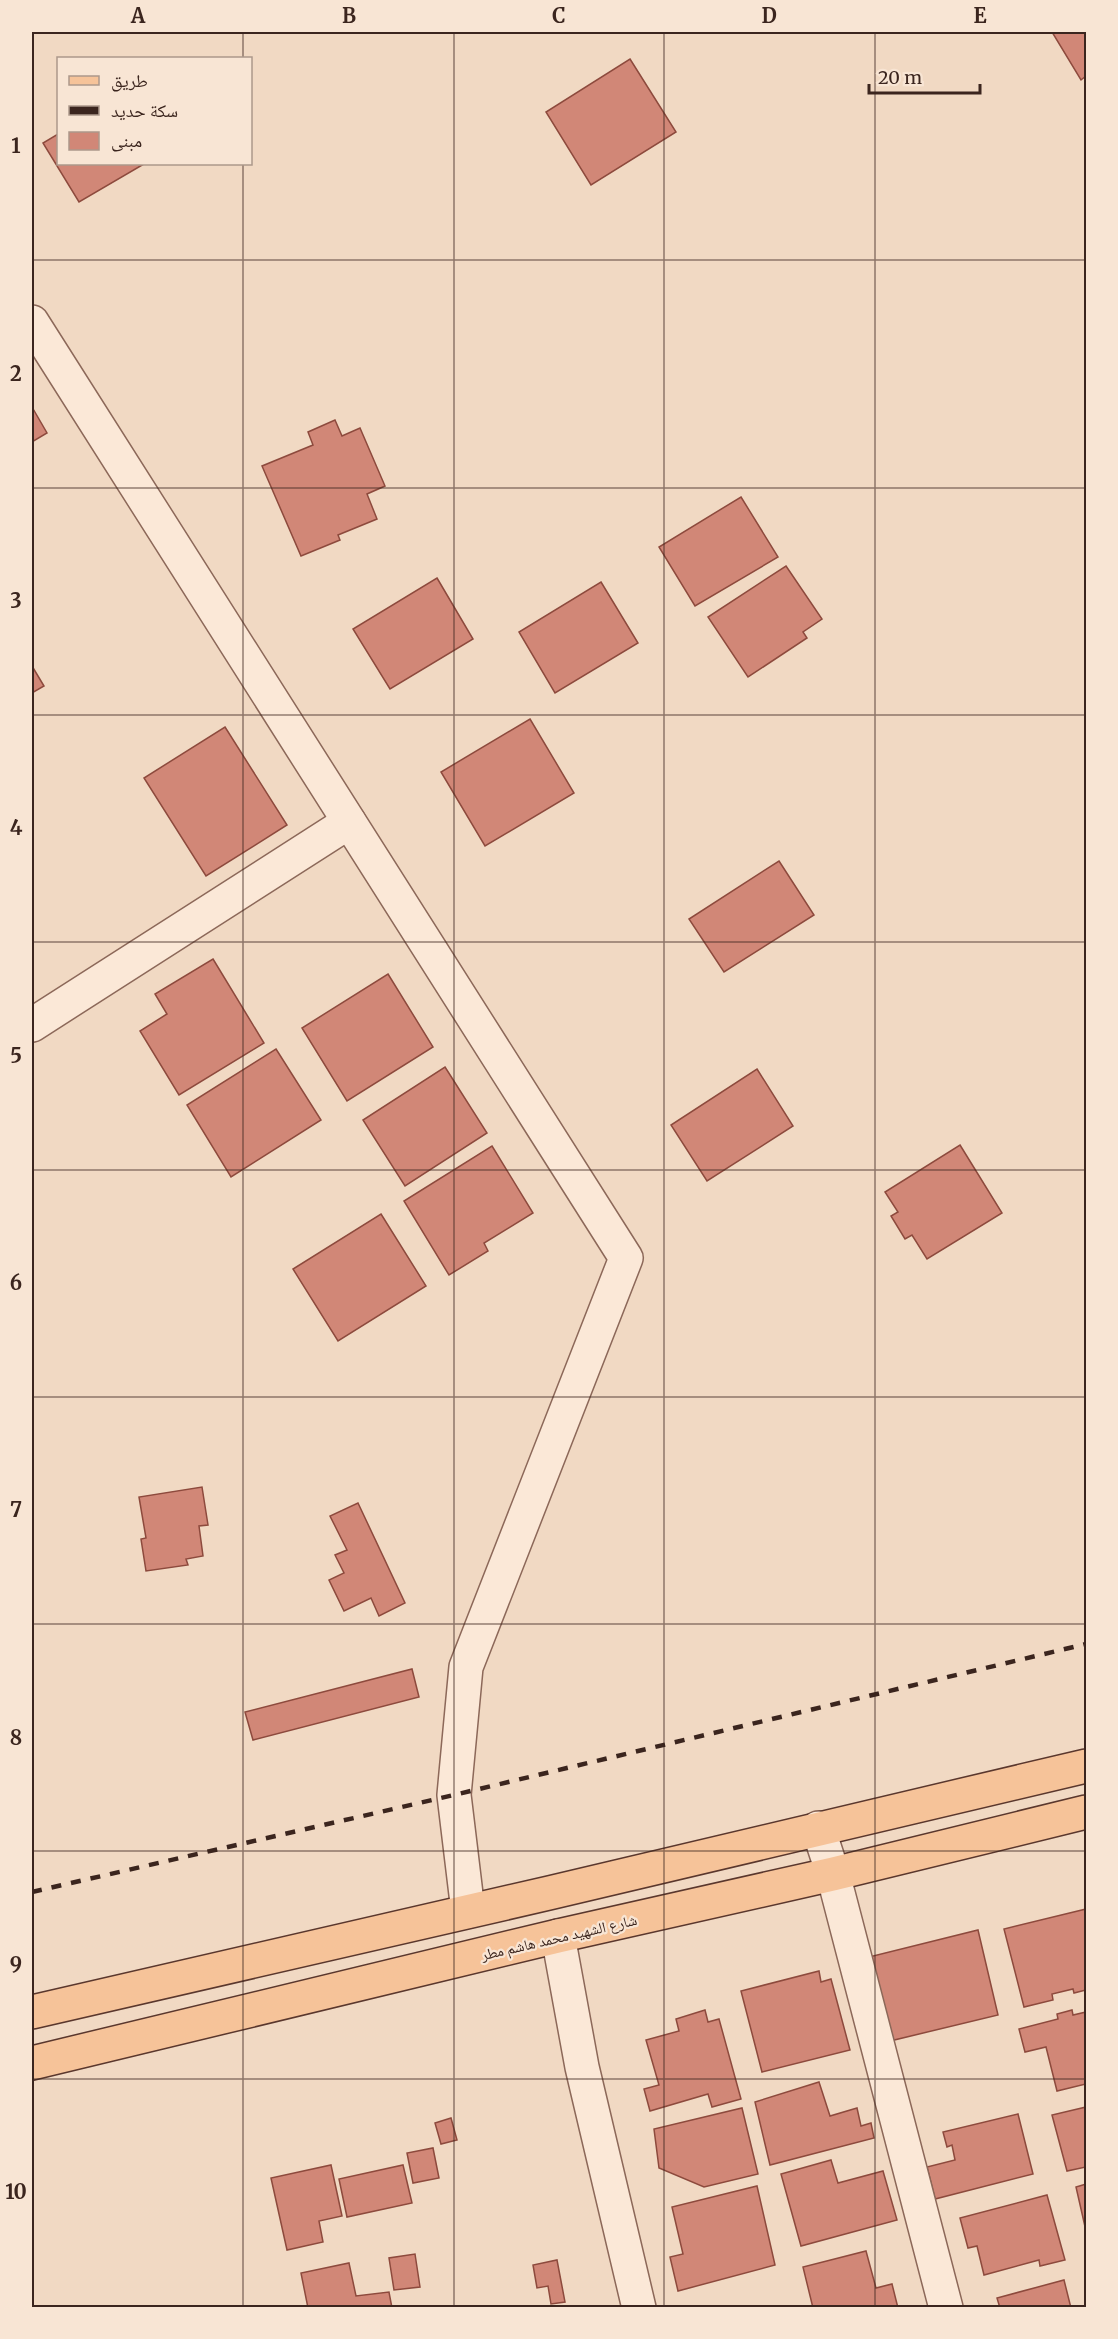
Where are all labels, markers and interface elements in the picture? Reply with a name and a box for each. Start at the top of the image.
text: A [130,3,146,28]
text: B [342,3,356,28]
text: C [552,3,566,28]
text: D [761,3,777,28]
text: E [973,3,987,28]
legend [57,57,252,165]
scale bar [869,57,980,95]
text: 20 m [878,66,922,89]
text: طريق [111,69,148,92]
text: سكة حديد [111,99,178,122]
text: مبنى [111,129,142,152]
text: 1 [11,133,21,158]
text: 2 [10,361,22,386]
text: 3 [10,588,22,613]
text: 4 [10,815,23,840]
text: 5 [10,1043,22,1068]
text: 6 [10,1270,22,1295]
text: 7 [10,1497,22,1522]
text: 8 [10,1725,22,1750]
street label: شارع الشهيد محمد هاشم مطر [478,1910,639,1965]
text: 9 [10,1952,22,1977]
text: 10 [5,2179,27,2204]

